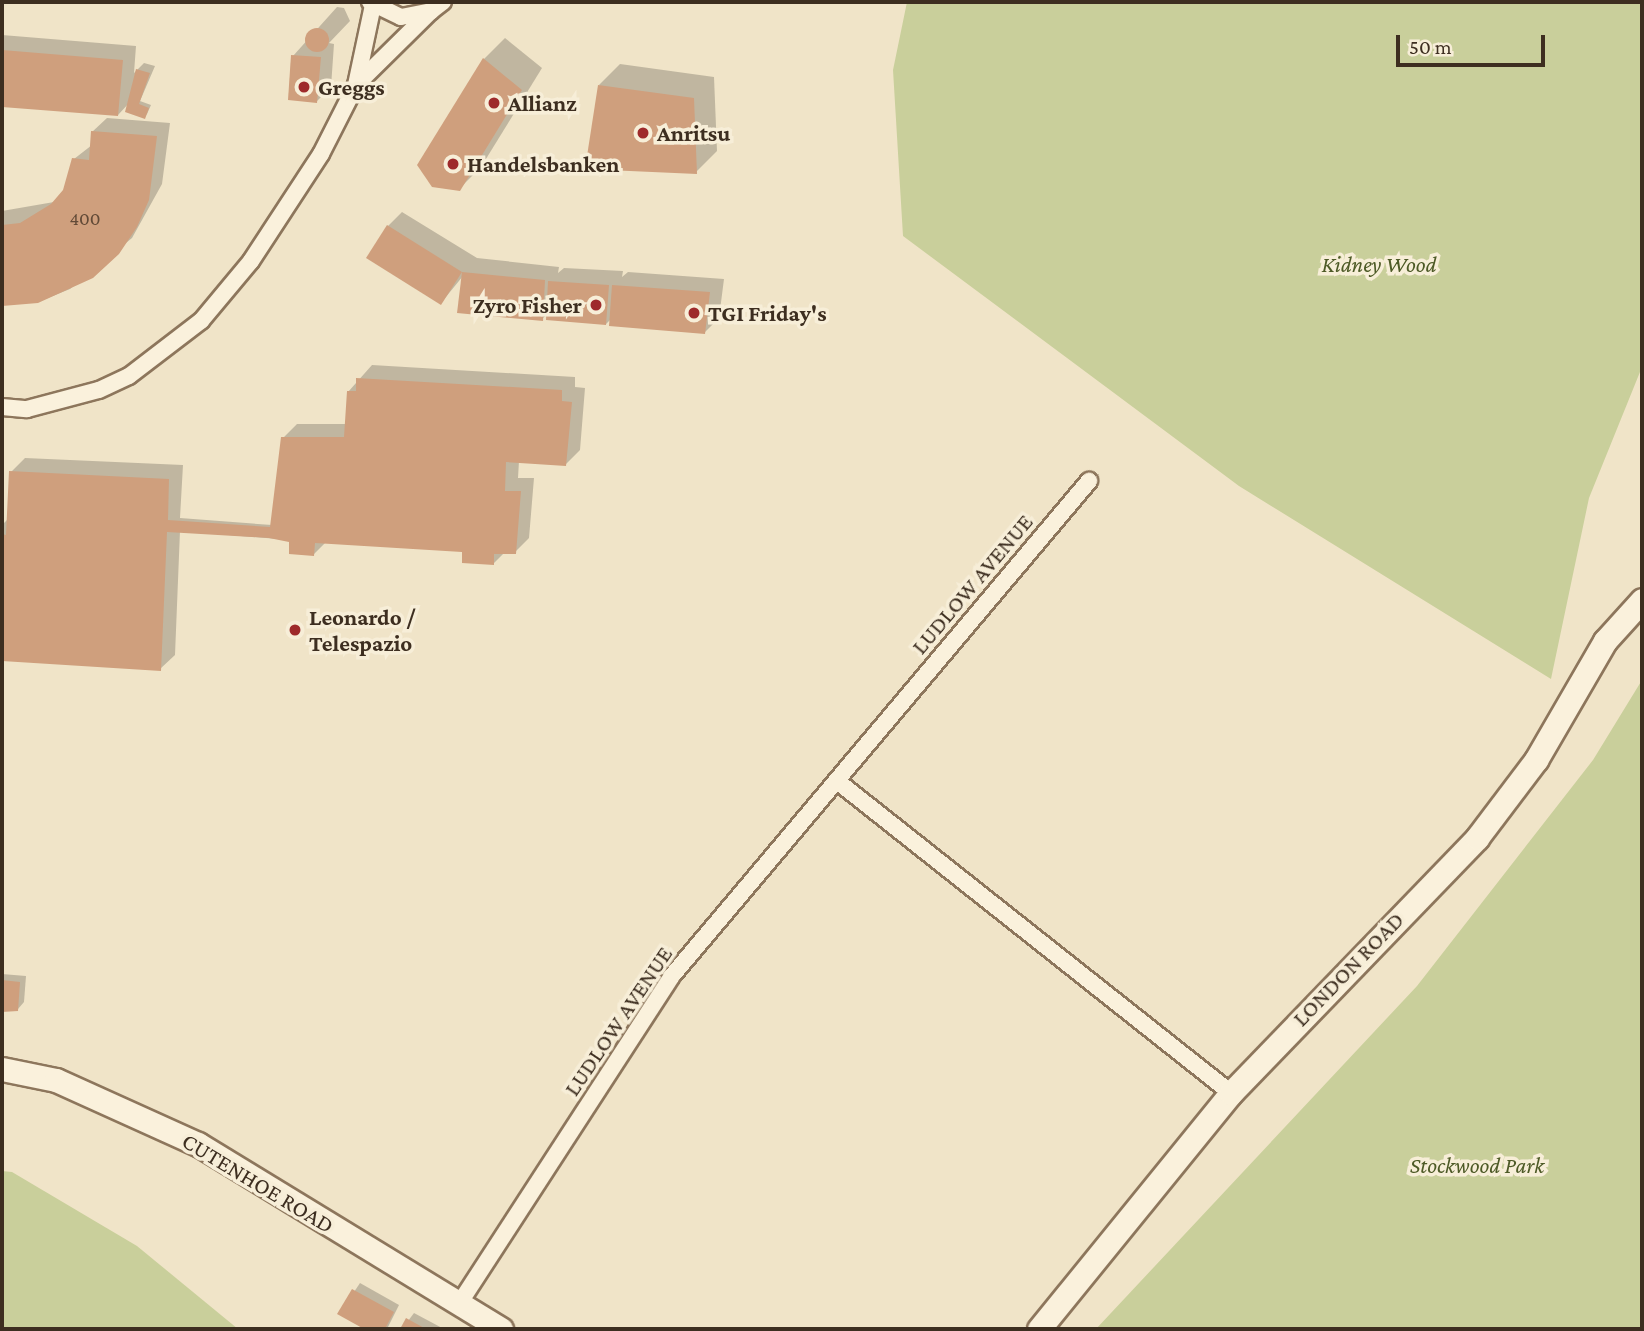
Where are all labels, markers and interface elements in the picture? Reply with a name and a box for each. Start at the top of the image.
scale bar [1399,21,1548,65]
text: 50 m [1409,35,1452,59]
place label: Greggs [318,73,385,101]
marker: Greggs [296,79,312,95]
place label: Allianz [508,89,577,117]
marker: Allianz [486,95,502,111]
place label: Anritsu [657,119,730,147]
marker: Anritsu [635,125,651,141]
place label: Handelsbanken [467,150,619,178]
marker: Handelsbanken [445,156,461,172]
house number: 400 [69,208,101,230]
park label: Kidney Wood [1322,250,1436,278]
place label: Zyro Fisher [473,291,582,319]
marker: Zyro Fisher [588,297,604,313]
place label: TGI Friday's [708,299,827,327]
marker: TGI Friday's [686,305,702,321]
street label: LUDLOW AVENUE [905,508,1039,660]
place label: Leonardo / Telespazio [309,603,415,657]
marker: Leonardo / Telespazio [287,622,303,638]
street label: LONDON ROAD [1287,906,1409,1032]
street label: LUDLOW AVENUE [558,941,678,1101]
street label: CUTENHOE ROAD [177,1127,339,1239]
park label: Stockwood Park [1410,1151,1544,1179]

